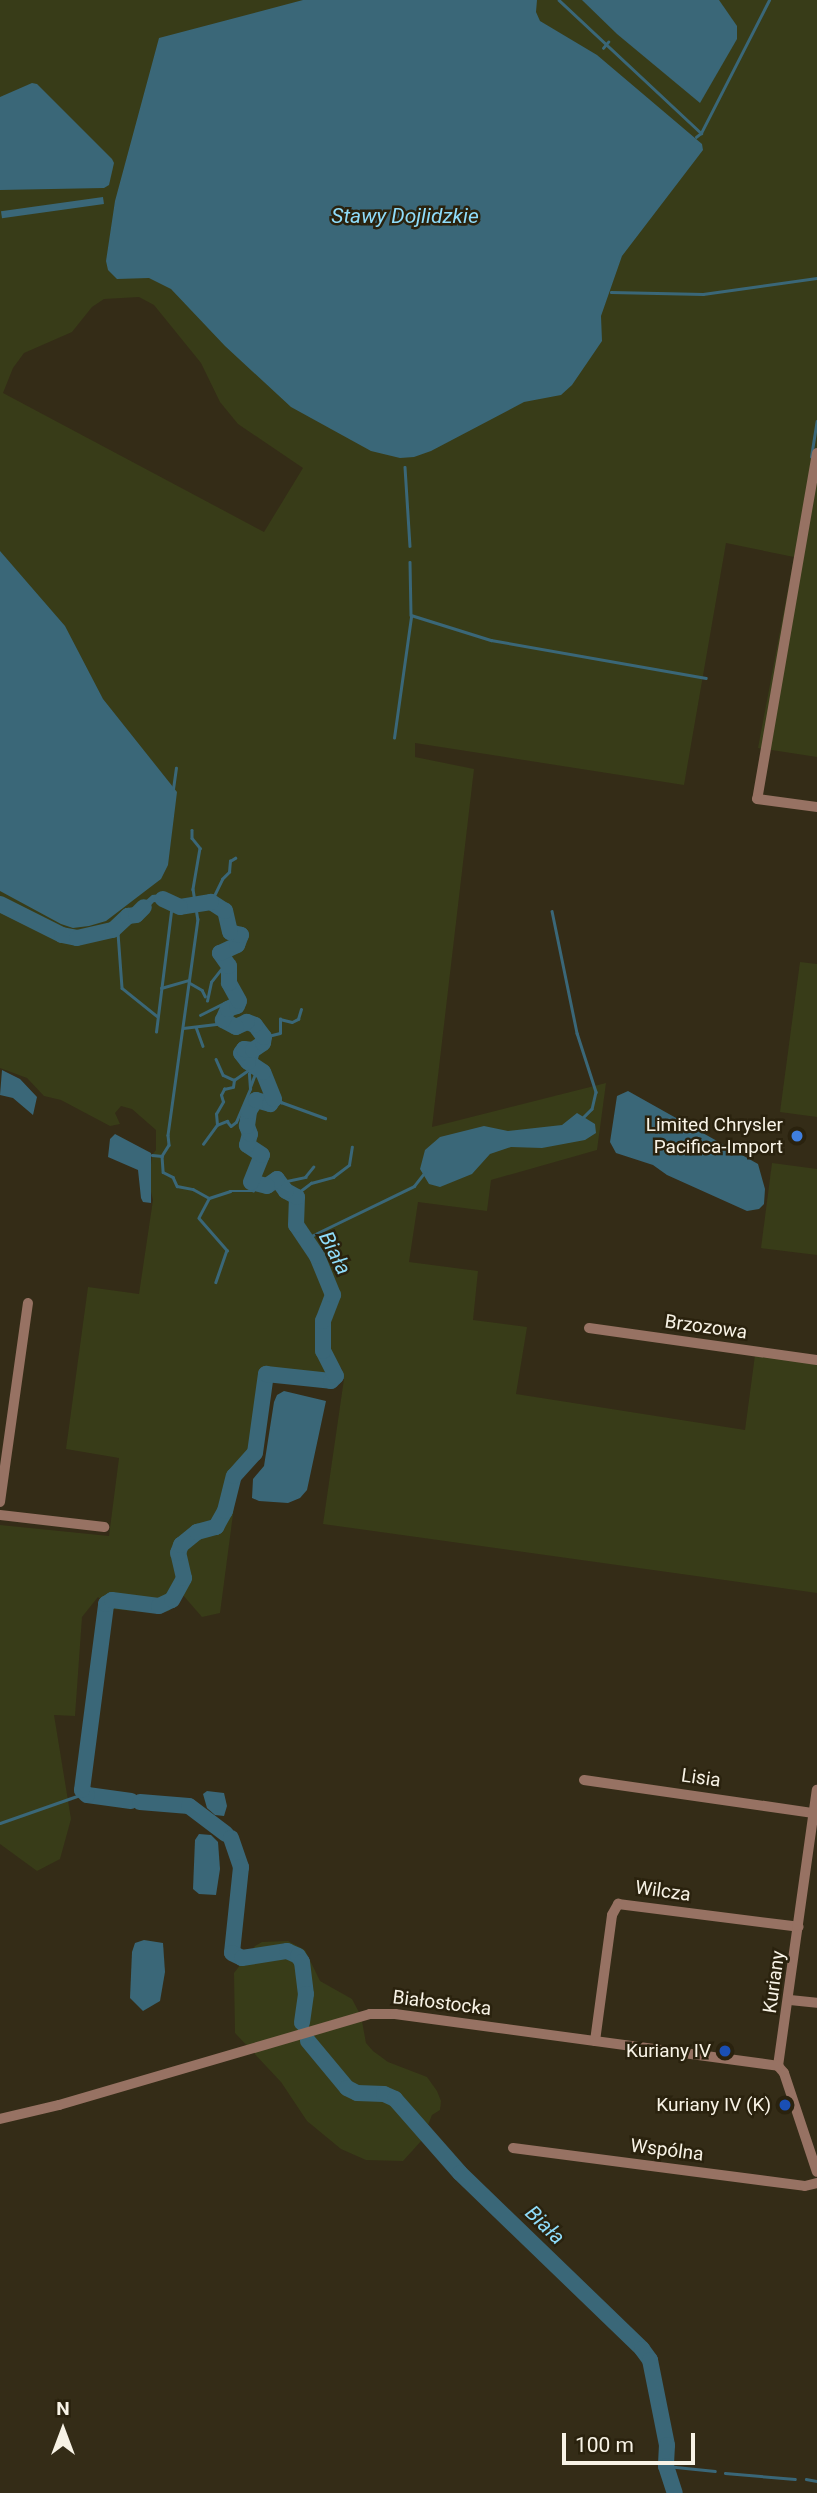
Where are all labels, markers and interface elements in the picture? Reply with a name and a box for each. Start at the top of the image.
water label: Stawy Dojlidzkie [331,203,479,229]
place label: Limited Chrysler Pacifica-Import [646,1114,783,1158]
marker: Limited Chrysler Pacifica-Import [789,1128,805,1144]
water label: Biała [313,1227,357,1279]
street label: Brzozowa [663,1310,749,1344]
street label: Lisia [680,1764,722,1792]
street label: Wilcza [634,1876,692,1906]
street label: Kuriany [758,1949,790,2015]
street label: Białostocka [391,1986,493,2020]
place label: Kuriany IV [626,2040,711,2062]
marker: Kuriany IV [717,2043,733,2059]
place label: Kuriany IV (K) [656,2094,771,2116]
marker: Kuriany IV (K) [777,2097,793,2113]
street label: Wspólna [629,2134,705,2166]
water label: Biała [520,2200,570,2250]
north arrow [28,2395,98,2465]
text: N [56,2397,70,2420]
scale bar [565,2420,698,2464]
text: 100 m [575,2433,634,2457]

